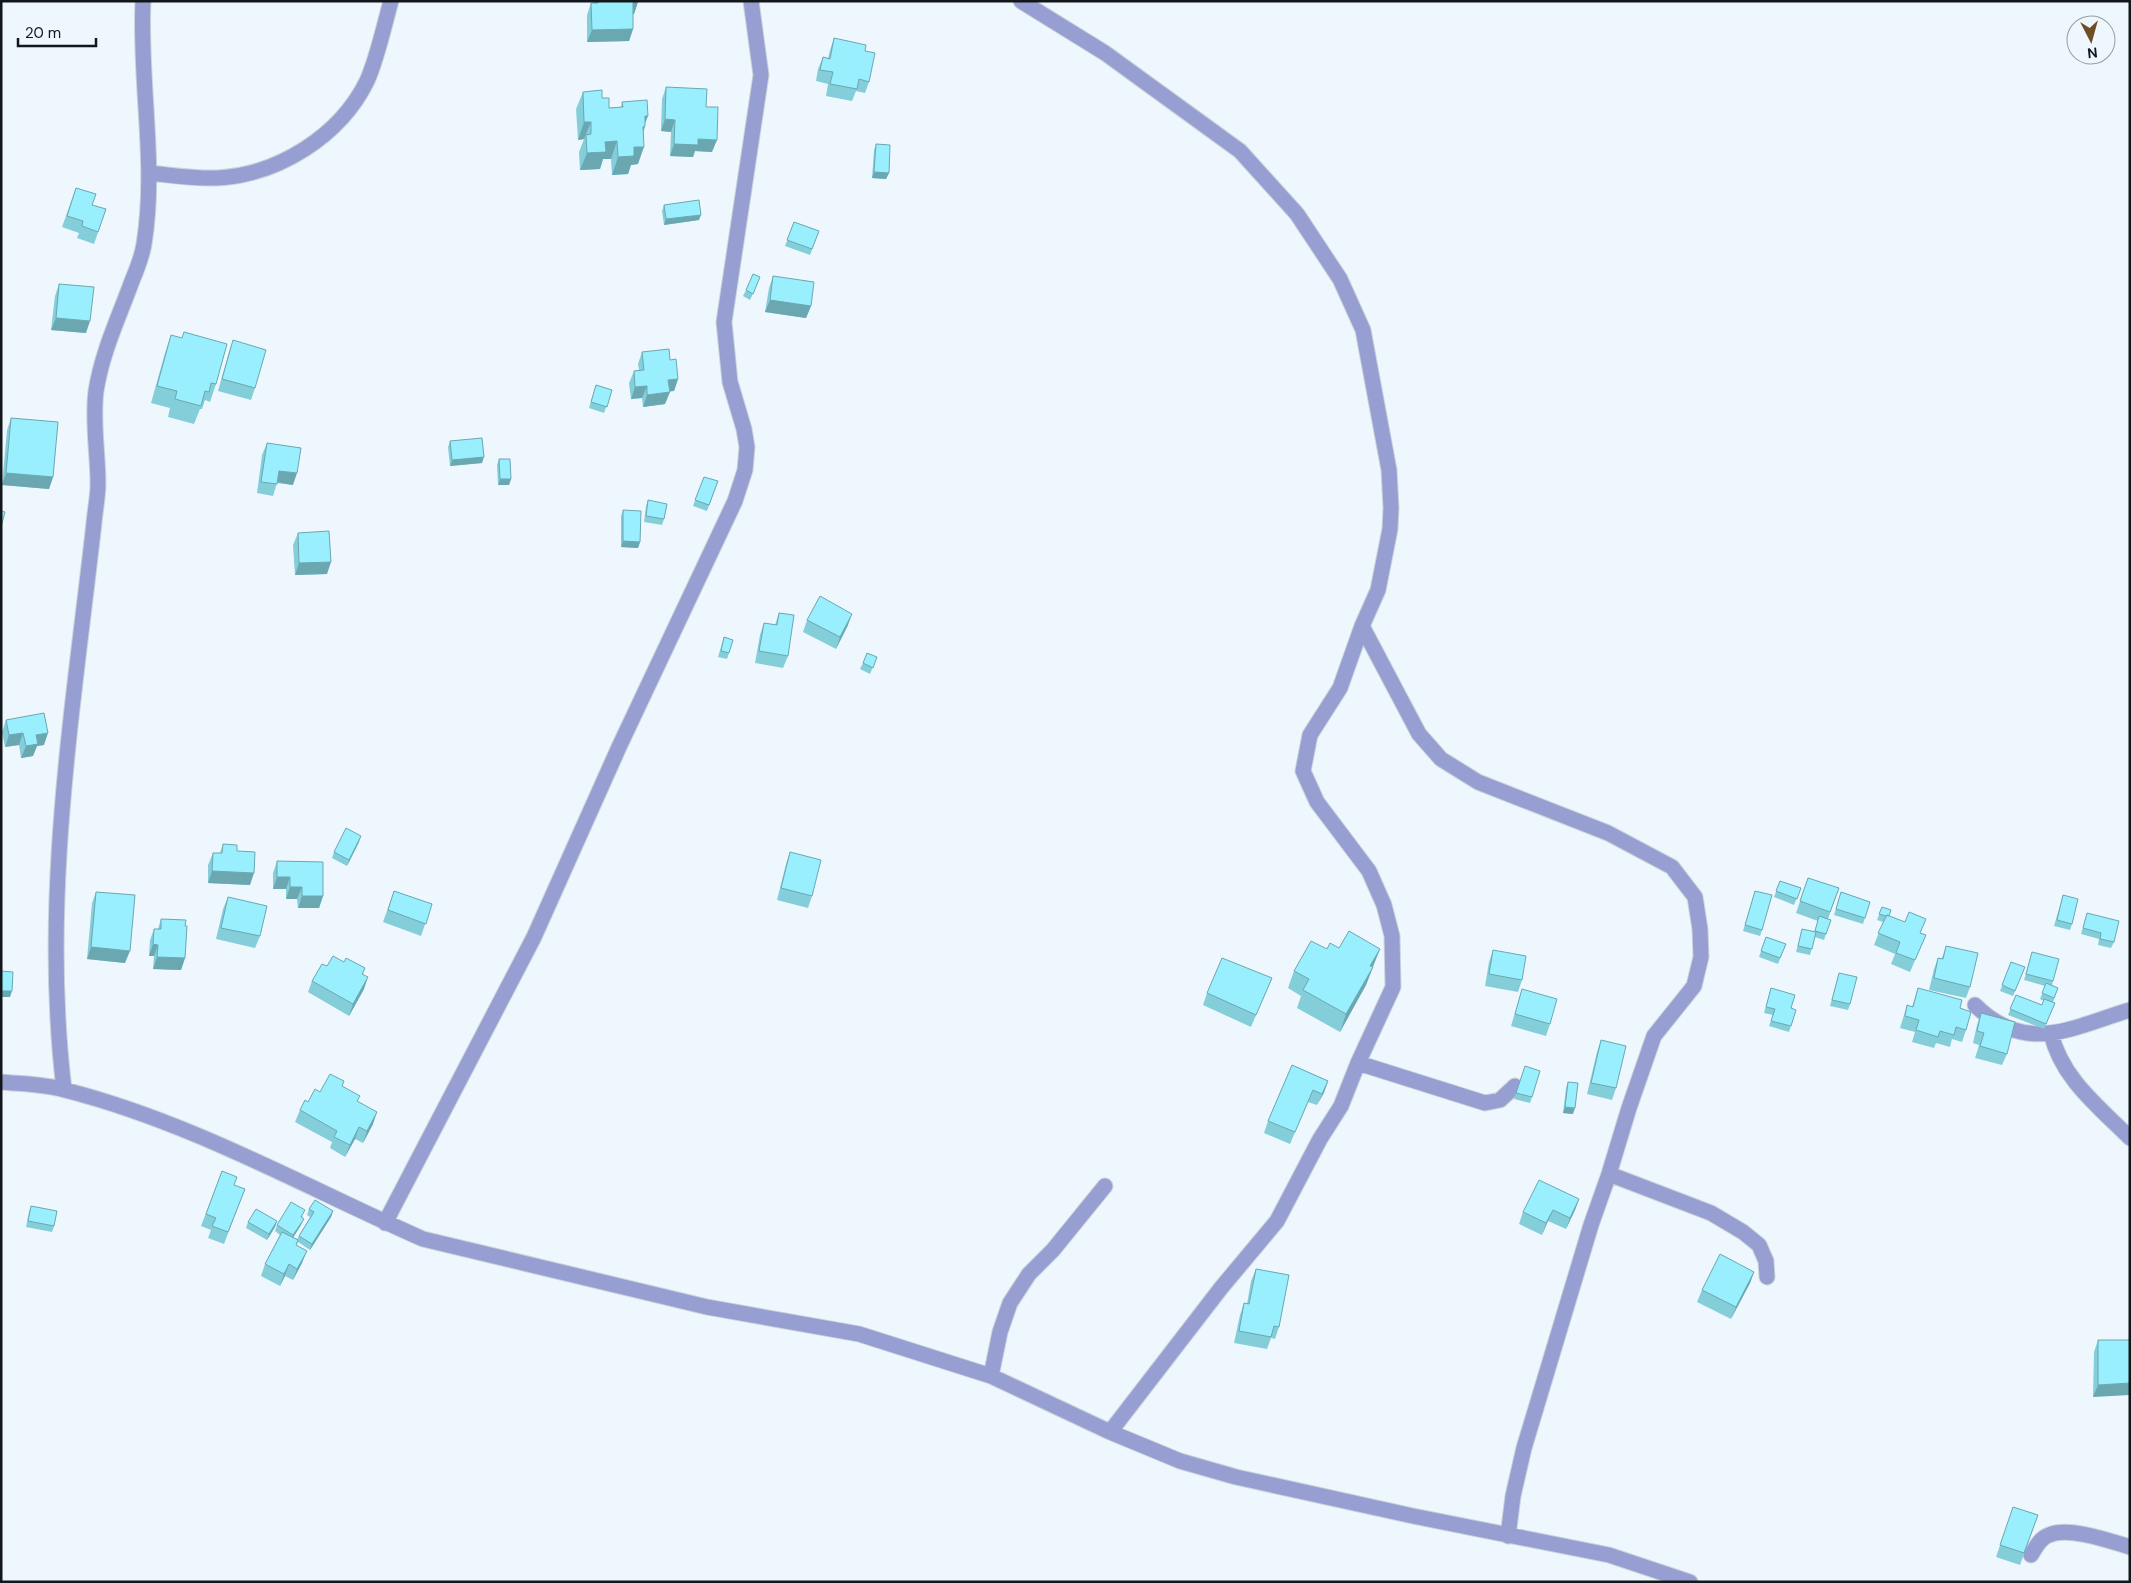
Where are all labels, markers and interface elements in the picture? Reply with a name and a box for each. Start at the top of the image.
scale bar [18,15,95,47]
north arrow [2066,15,2116,65]
text: 20 m [25,23,61,43]
text: N [2086,43,2098,62]

